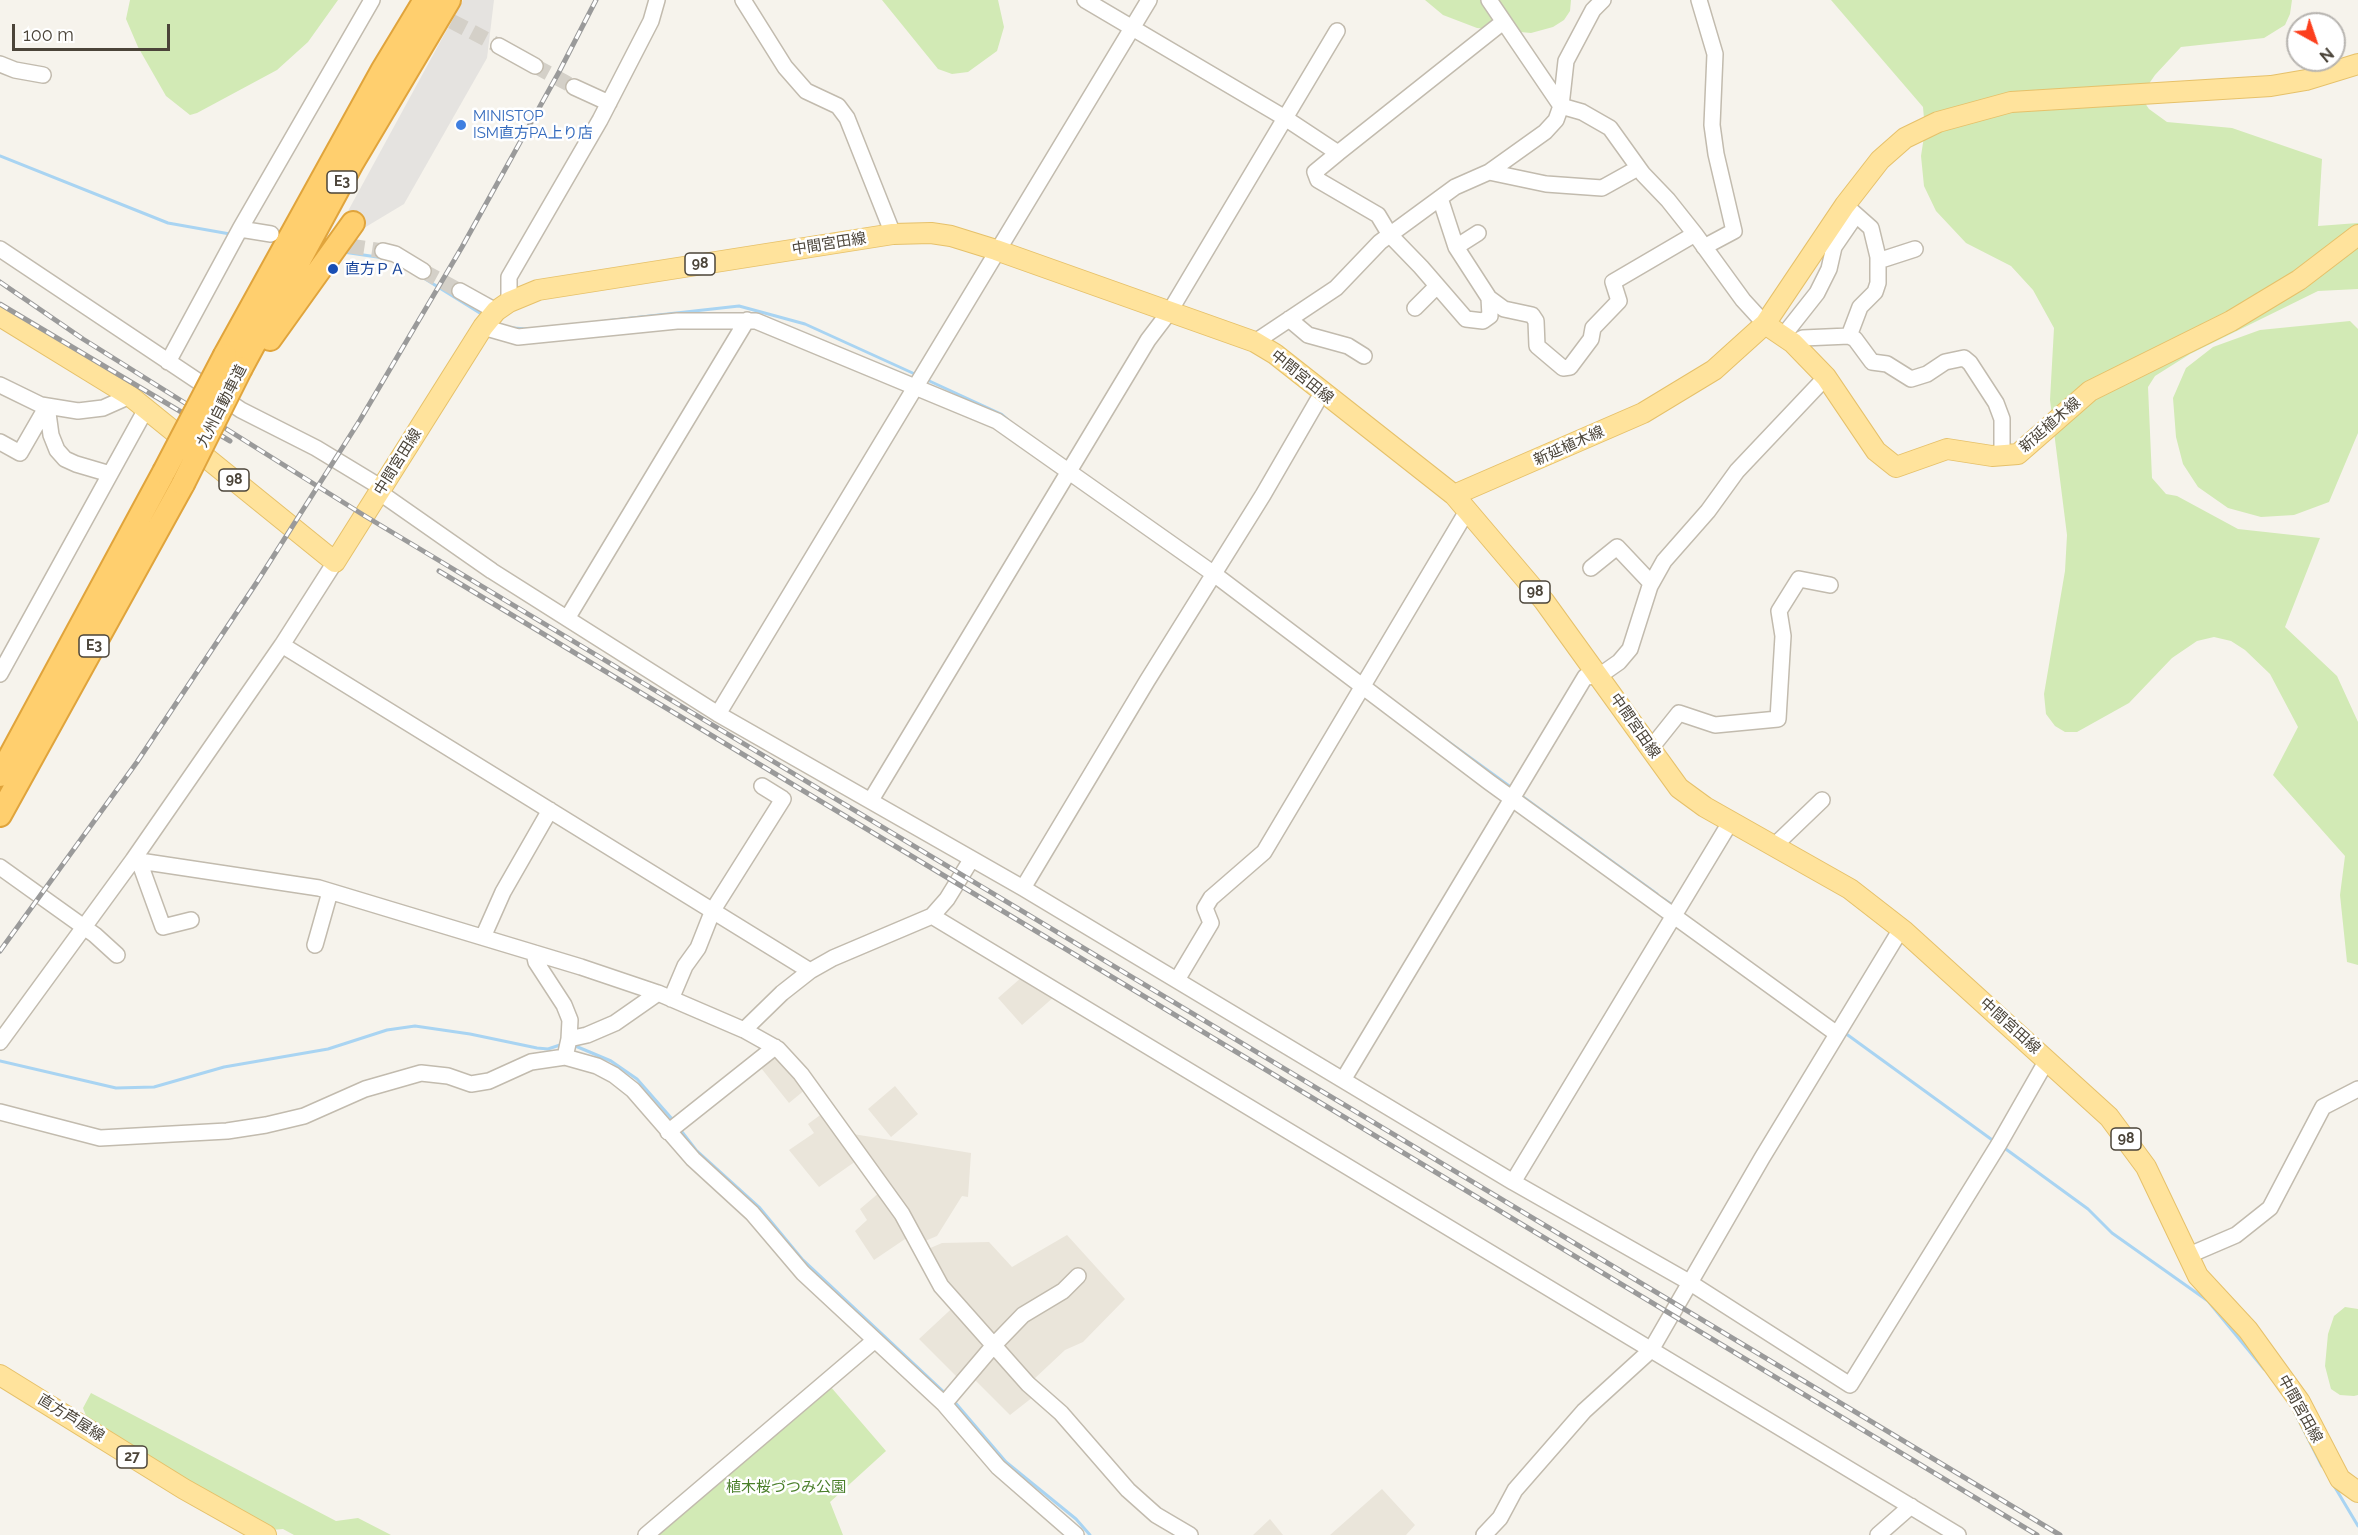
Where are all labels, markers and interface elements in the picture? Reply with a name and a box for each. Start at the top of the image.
scale bar [15,12,172,50]
north arrow [2286,12,2346,72]
text: 100 m [23,24,74,45]
text: N [2316,43,2337,66]
place label: MINISTOP ISM直方PA上り店 [473,107,593,142]
marker: MINISTOP ISM直方PA上り店 [454,118,468,132]
road number: E3 [327,171,357,193]
street label: 中間宮田線 [791,229,867,259]
road number: 98 [685,253,715,275]
place label: 直方ＰＡ [345,260,405,278]
marker: 直方ＰＡ [326,262,340,276]
street label: 中間宮田線 [1267,346,1337,408]
street label: 九州自動車道 [194,362,250,450]
street label: 新延植木線 [2016,394,2084,456]
street label: 新延植木線 [1531,423,1607,469]
street label: 中間宮田線 [370,425,426,499]
road number: 98 [219,469,249,491]
road number: 98 [1520,581,1550,603]
road number: E3 [79,635,109,657]
street label: 中間宮田線 [1606,690,1664,762]
street label: 中間宮田線 [1976,994,2044,1058]
road number: 98 [2111,1128,2141,1150]
street label: 中間宮田線 [2274,1372,2326,1446]
street label: 直方芦屋線 [34,1390,108,1446]
road number: 27 [117,1446,147,1468]
park label: 植木桜づつみ公園 [726,1478,846,1496]

